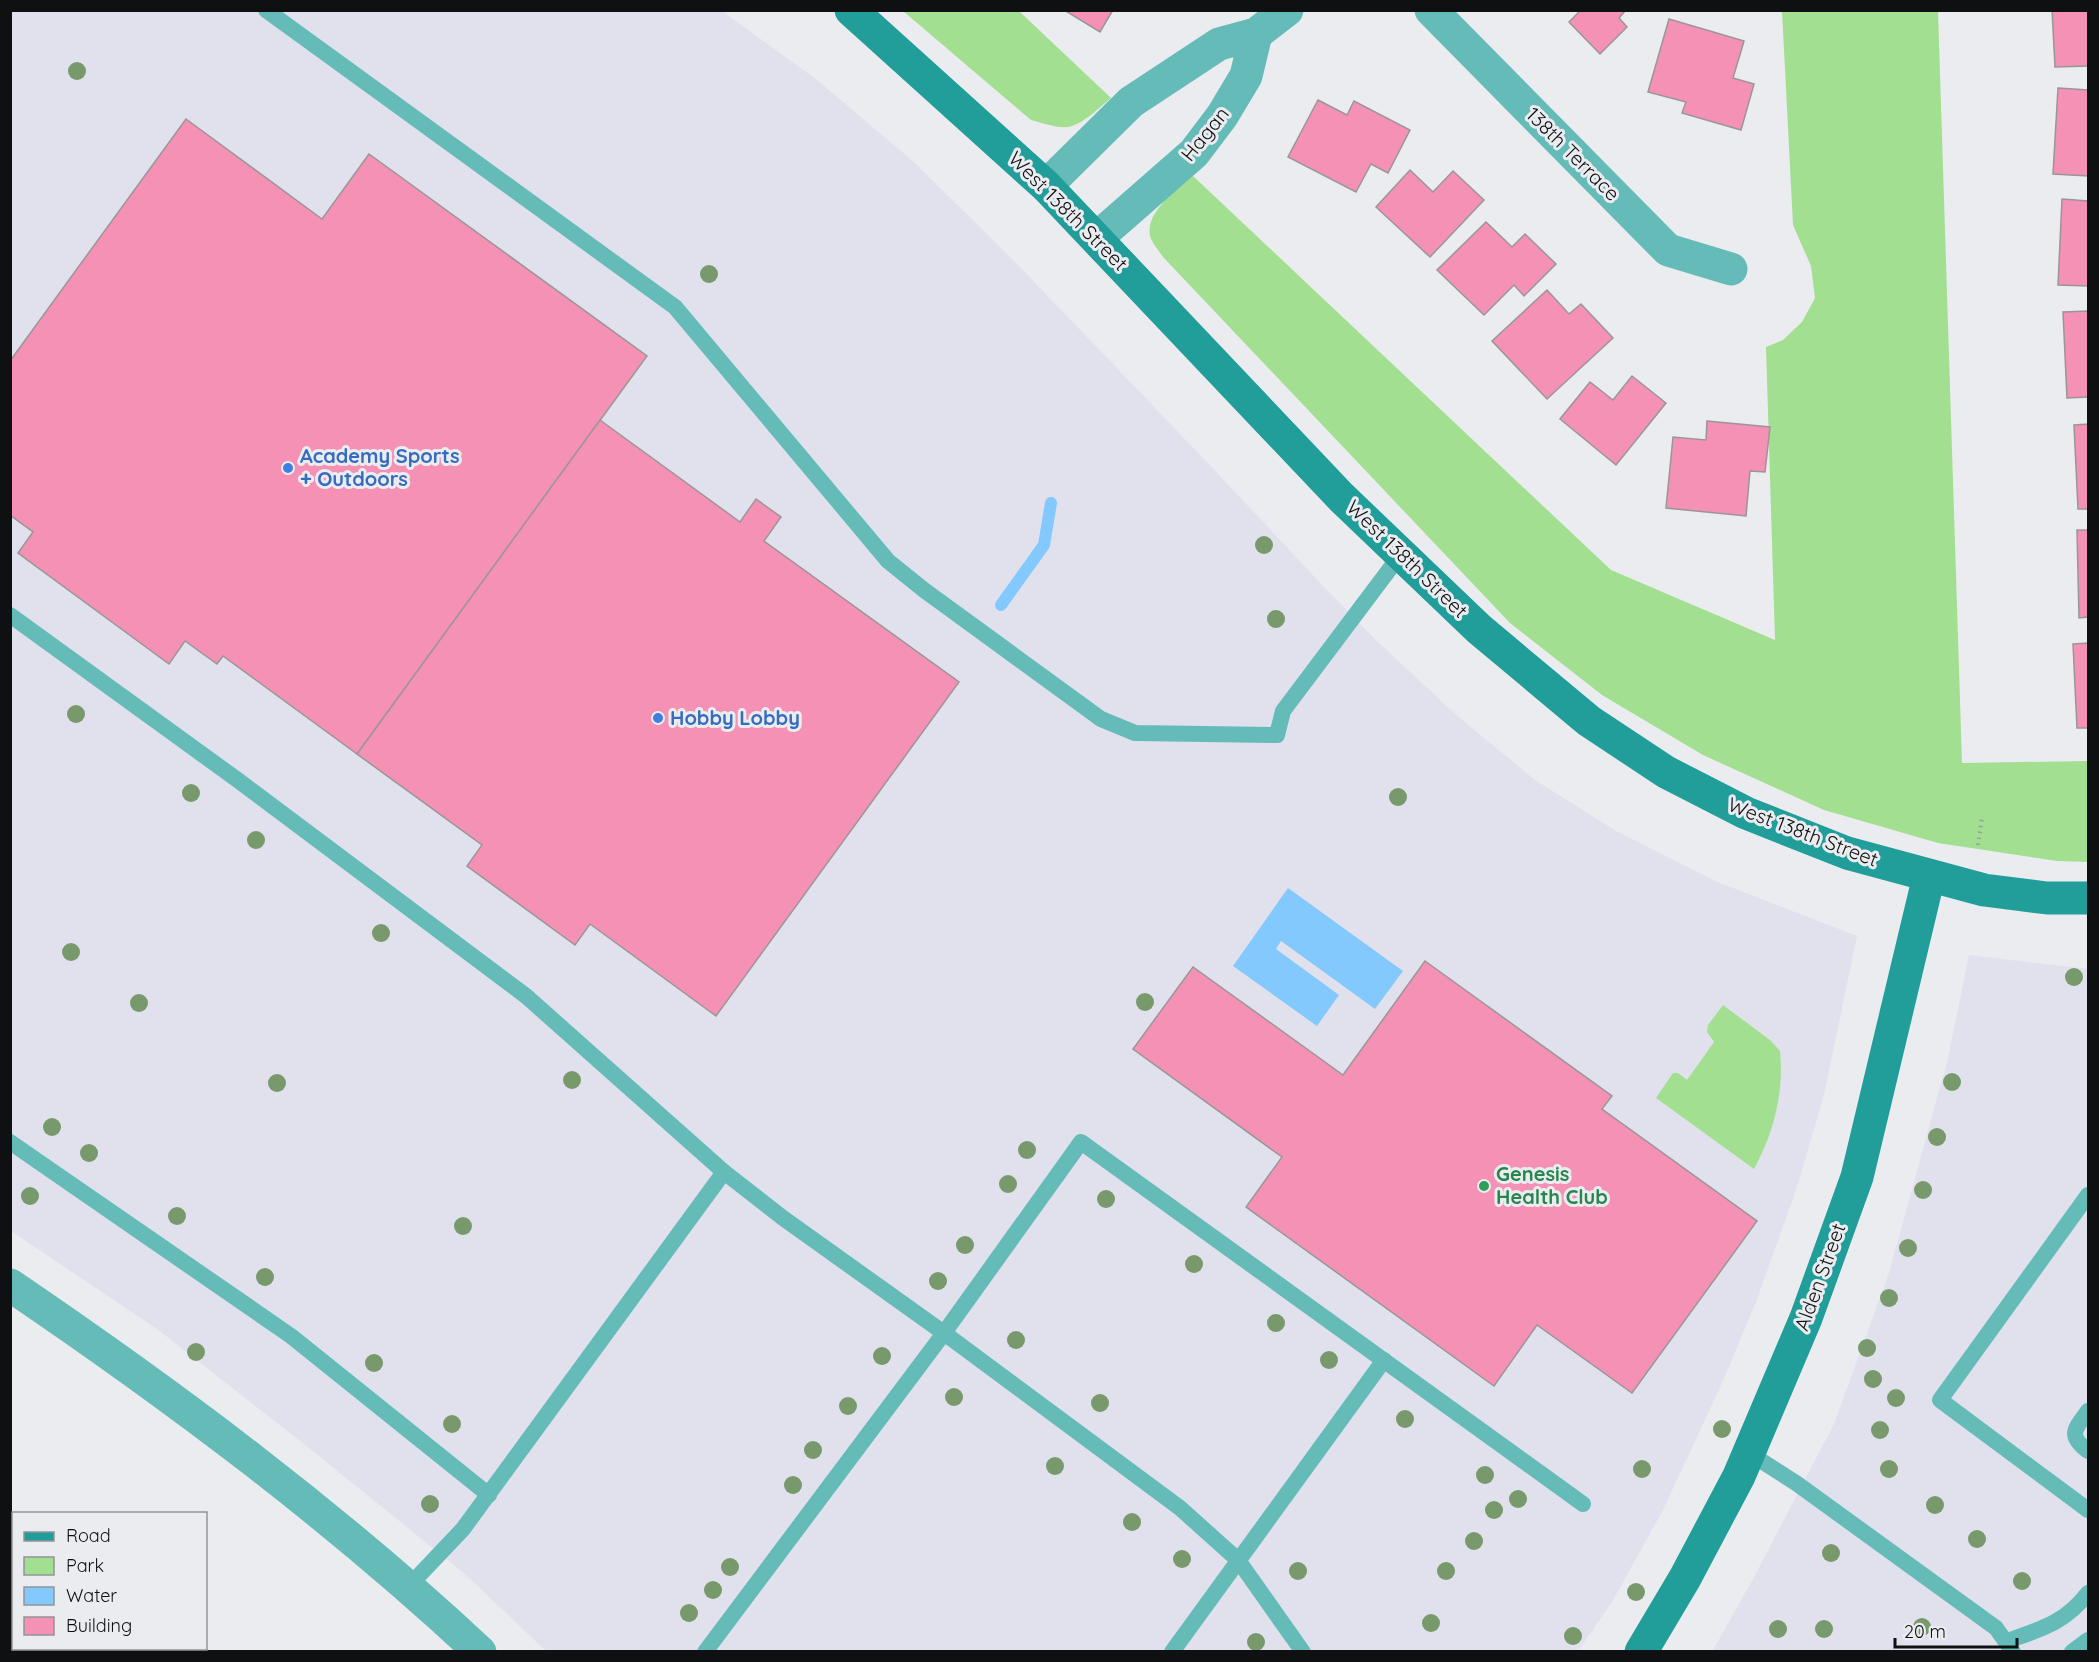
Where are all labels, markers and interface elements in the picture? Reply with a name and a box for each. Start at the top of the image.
street label: Hagan [1175,101,1234,166]
street label: 138th Terrace [1521,102,1625,206]
street label: West 138th Street [1003,146,1134,276]
place label: Academy Sports + Outdoors [300,443,460,491]
marker: Academy Sports + Outdoors [281,461,295,475]
street label: West 138th Street [1342,494,1473,623]
place label: Hobby Lobby [670,705,800,730]
marker: Hobby Lobby [651,711,665,725]
street label: West 138th Street [1725,791,1882,872]
place label: Genesis Health Club [1496,1161,1608,1209]
marker: Genesis Health Club [1477,1179,1491,1193]
street label: Alden Street [1789,1220,1851,1334]
legend [12,1512,207,1650]
text: Road [66,1524,111,1547]
text: Park [66,1554,104,1577]
text: Water [66,1584,117,1607]
scale bar [1895,1611,2016,1649]
text: Building [66,1614,132,1637]
text: 20 m [1904,1620,1946,1643]

